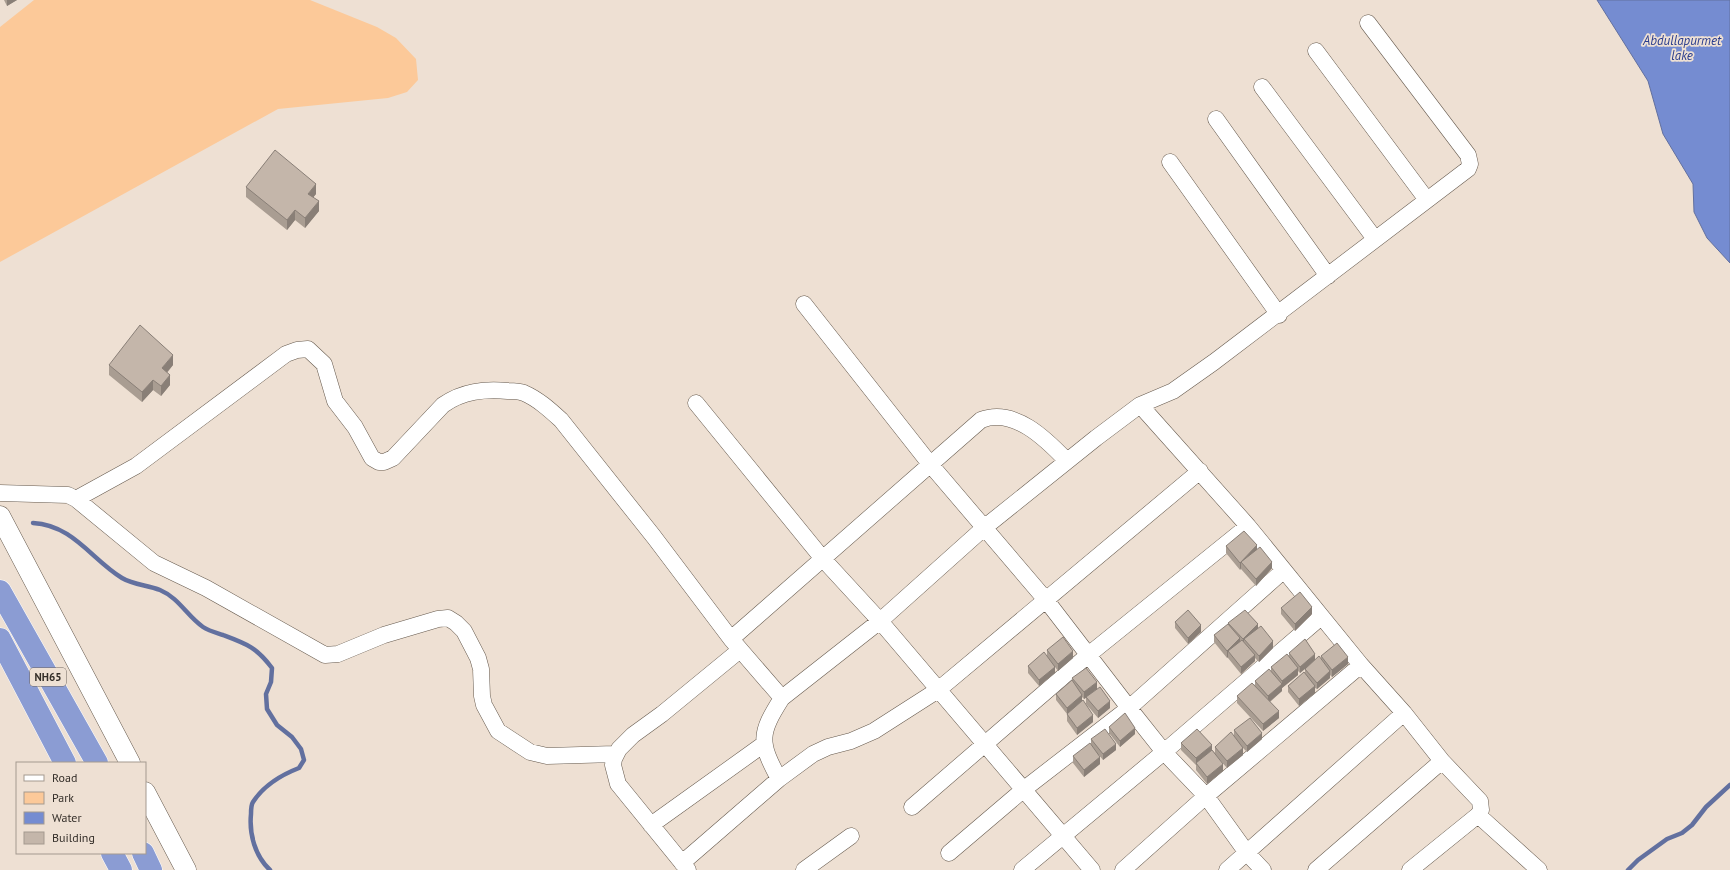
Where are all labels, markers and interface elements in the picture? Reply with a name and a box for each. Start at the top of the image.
water label: Abdullapurmet lake [1642,32,1722,64]
road number: NH65 [30,668,66,686]
legend [16,762,146,854]
text: Road [52,770,77,785]
text: Park [52,790,74,805]
text: Water [52,810,82,825]
text: Building [52,830,95,845]

